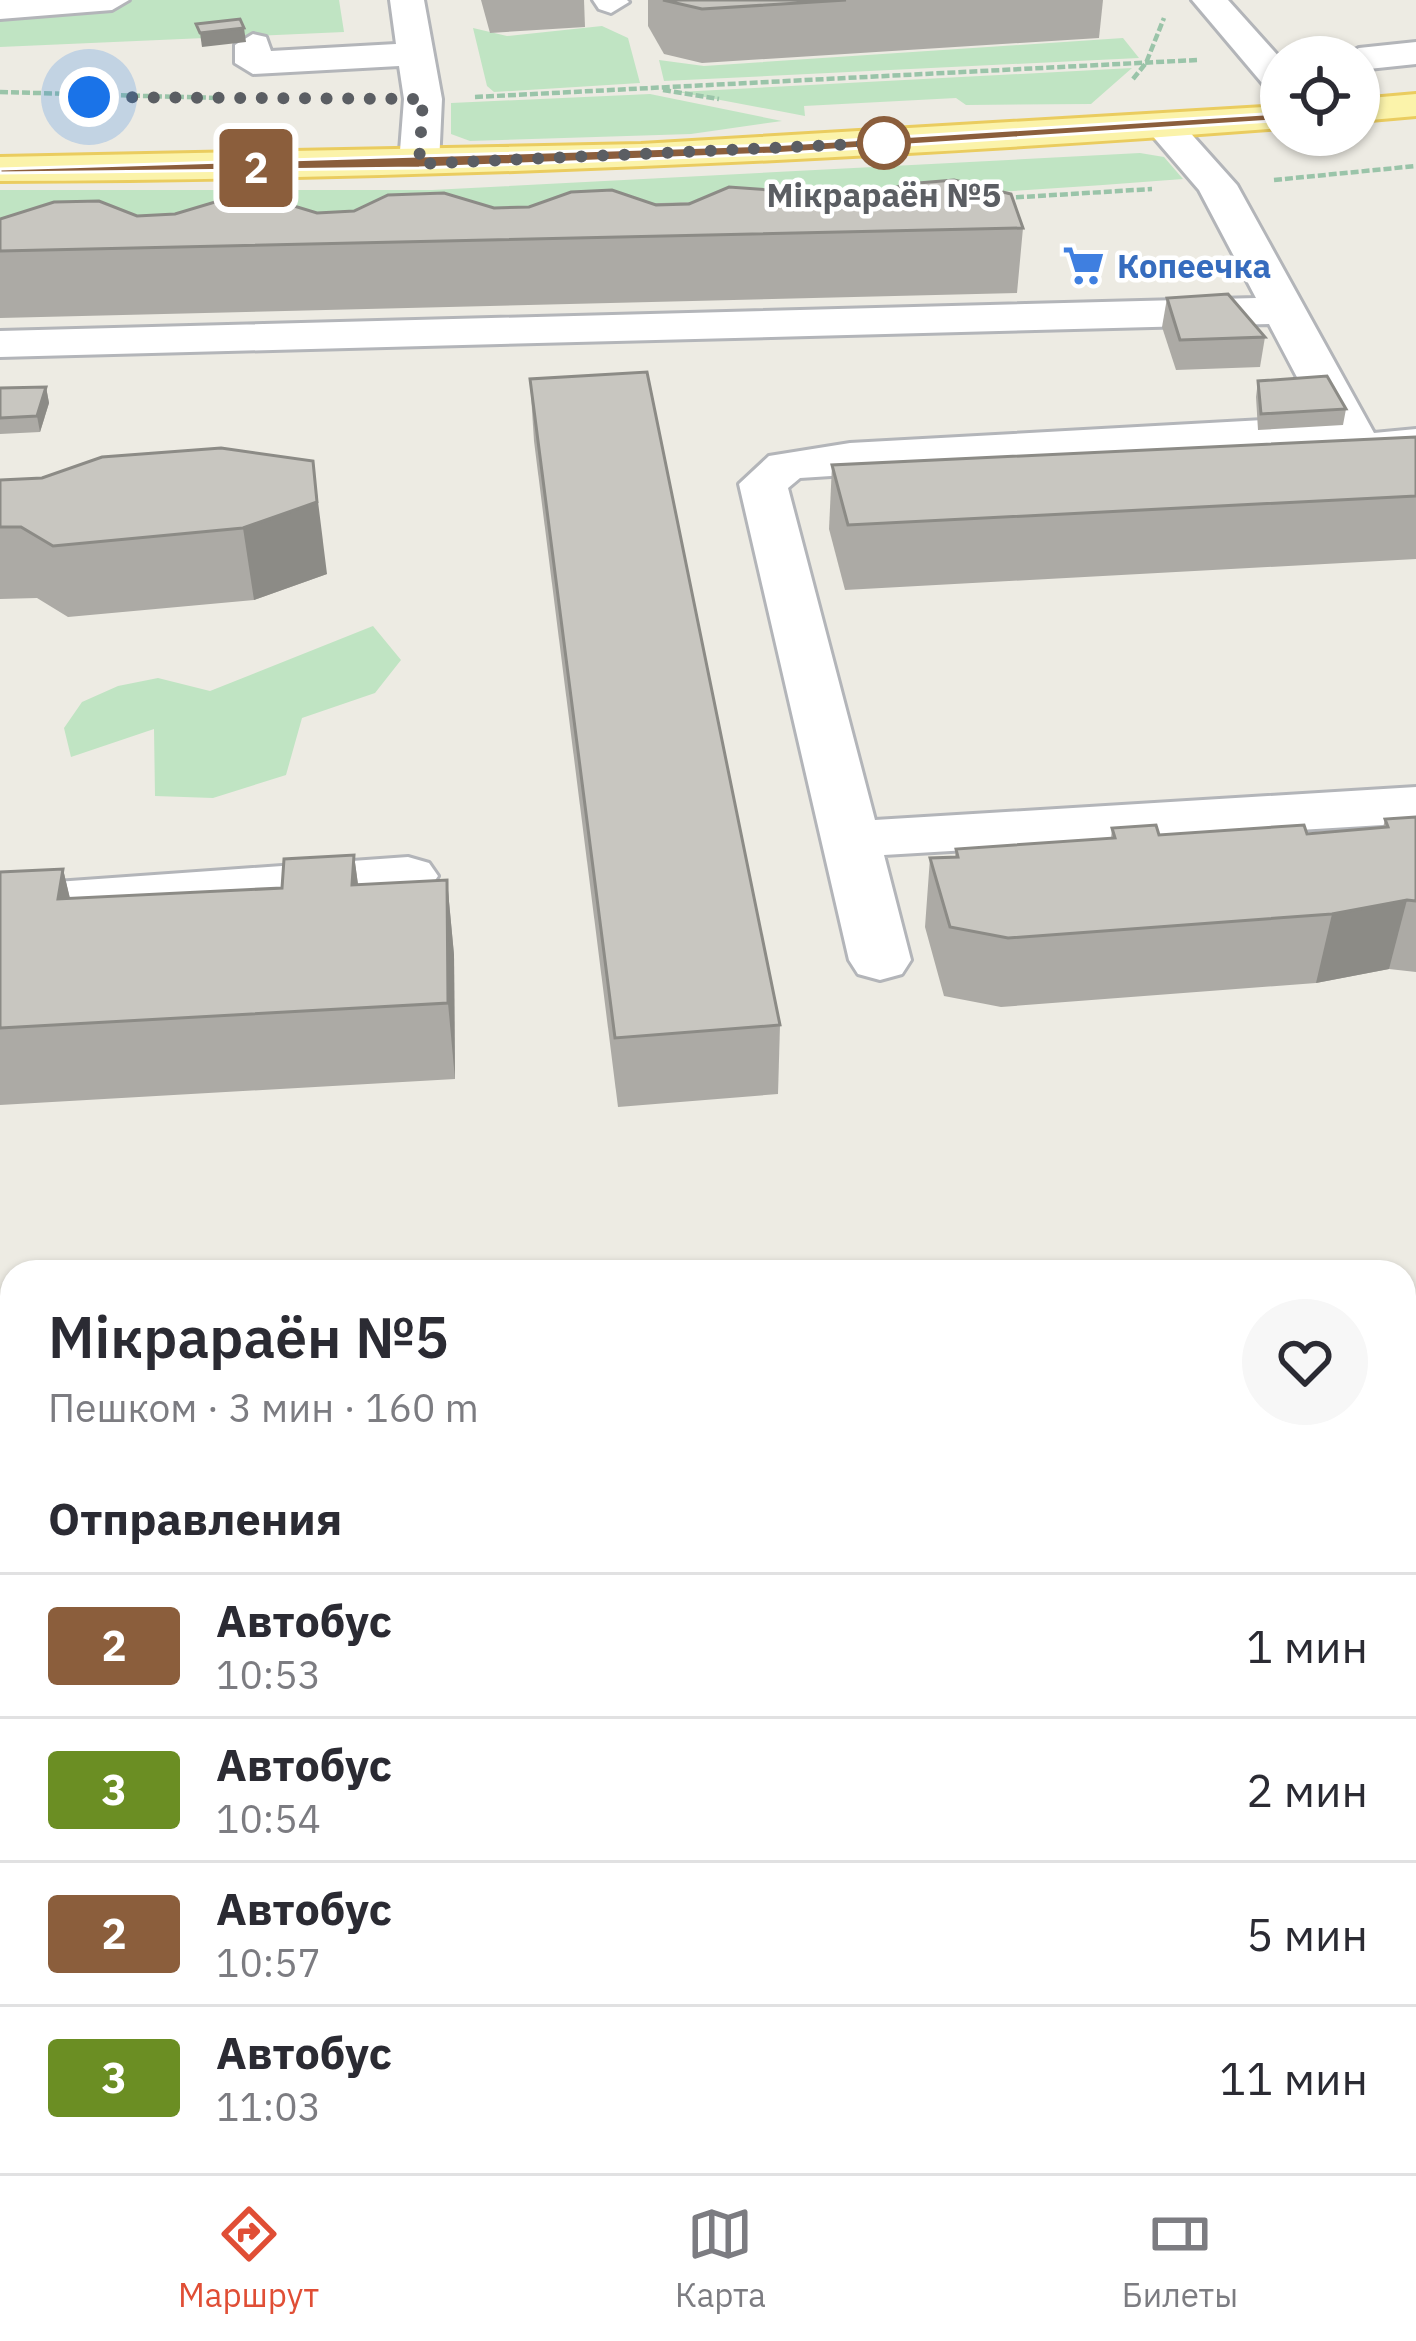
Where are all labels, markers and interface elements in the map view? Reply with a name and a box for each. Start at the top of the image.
map controls [1260,36,1380,156]
button: locate [1260,36,1380,156]
your location [59,67,119,127]
marker: Мікрараён №5 [859,118,909,168]
line badge: 2 [217,129,295,207]
text: 2 [243,140,269,195]
place label: Мікрараён №5 [767,173,1001,216]
supermarket icon: Копеечка [1060,242,1106,288]
place label: Копеечка [1117,244,1271,287]
button: heart [1242,1299,1368,1425]
text: Мікрараён №5 [48,1300,449,1374]
text: Пешком · 3 мин · 160 m [48,1382,479,1433]
text: Отправления [48,1489,342,1547]
text: Автобус [216,1591,392,1649]
text: 1 мин [1246,1617,1368,1675]
text: 2 [101,1618,127,1673]
text: 10:53 [216,1649,321,1700]
text: Автобус [216,1735,392,1793]
text: 2 мин [1246,1761,1368,1819]
text: 3 [101,1762,127,1817]
text: 10:54 [216,1793,321,1844]
text: Автобус [216,1879,392,1937]
text: 5 мин [1246,1905,1368,1963]
text: 2 [101,1906,127,1961]
text: 10:57 [216,1937,321,1988]
text: Автобус [216,2023,392,2081]
text: 11 мин [1219,2049,1368,2107]
text: 3 [101,2050,127,2105]
text: 11:03 [216,2081,321,2132]
tab: Маршрут [178,2201,319,2316]
tab: Карта [675,2201,766,2316]
tab: Билеты [1122,2201,1238,2316]

